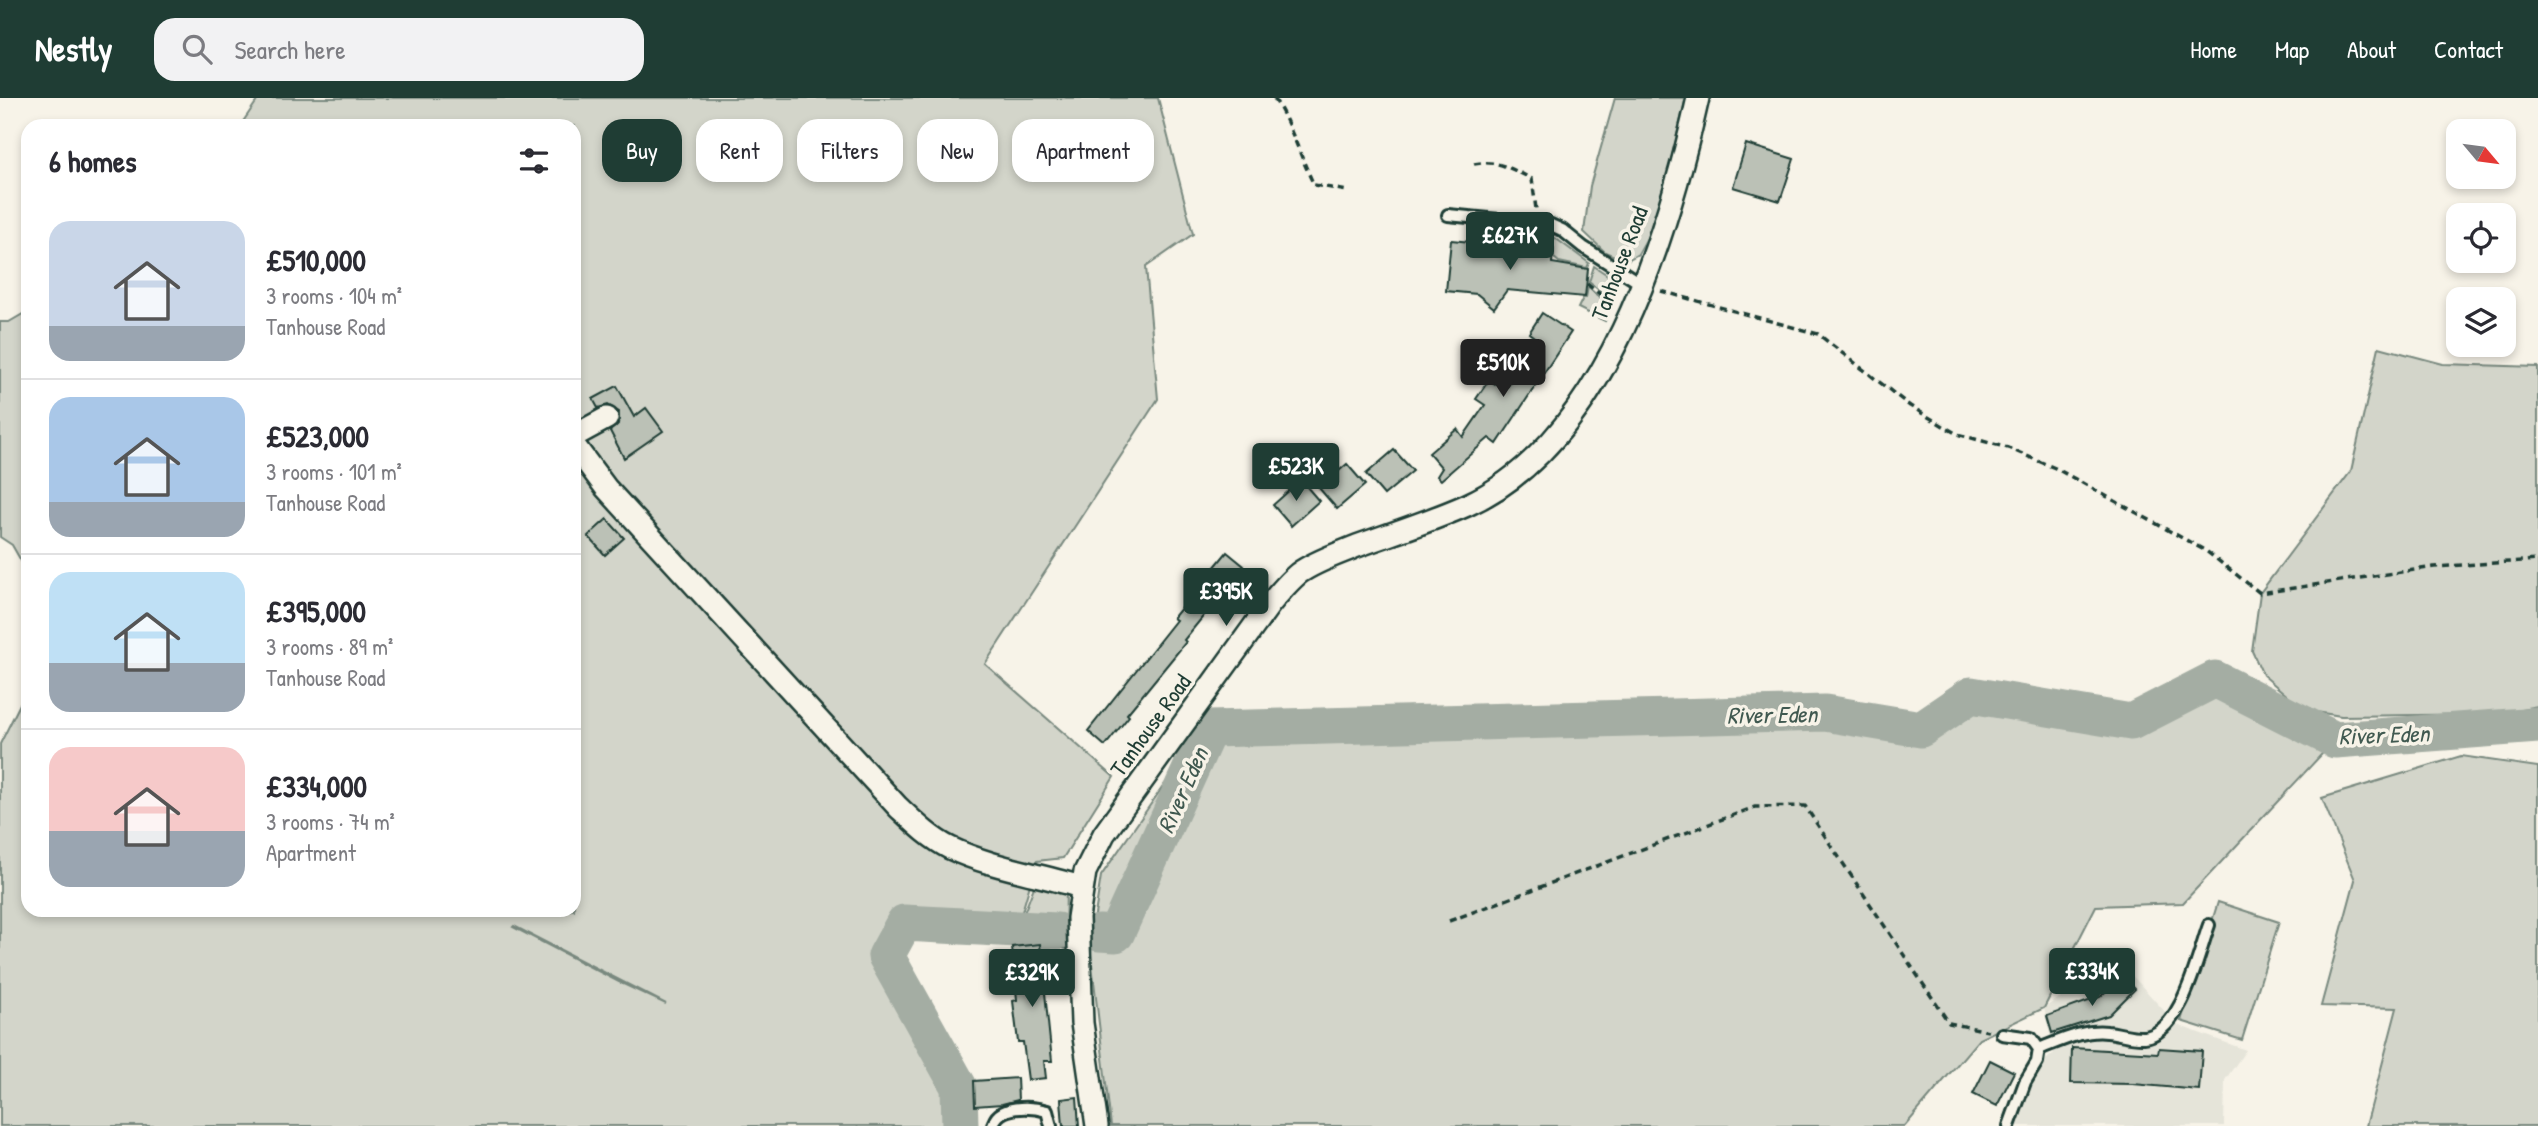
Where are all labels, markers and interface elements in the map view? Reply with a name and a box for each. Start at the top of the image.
search box [154,18,644,81]
text: Nestly [35,27,112,71]
icon: search [178,30,216,68]
text: Search here [234,32,346,67]
text: Home [2190,33,2237,65]
text: Map [2275,33,2309,65]
text: About [2347,33,2396,65]
text: Contact [2434,33,2503,65]
chip: Buy [602,119,682,182]
chip: Rent [696,119,783,182]
chip: Filters [797,119,903,182]
chip: New [917,119,998,182]
chip: Apartment [1012,119,1154,182]
north arrow [2446,119,2516,189]
map controls [2446,119,2516,357]
text: 6 homes [49,141,136,181]
icon: filters [515,142,553,180]
street label: Tanhouse Road [1583,202,1655,324]
button: locate [2446,203,2516,273]
pin: £627K [1461,212,1559,272]
text: £627K [1482,219,1538,250]
text: £510,000 [266,240,366,280]
icon: home [105,249,189,333]
text: 3 rooms · 104 m² [266,280,402,311]
button: layers [2446,287,2516,357]
text: Tanhouse Road [266,311,385,342]
pin: £510K [1454,340,1552,399]
text: £510K [1476,346,1530,377]
text: £523,000 [266,416,369,456]
icon: home [105,425,189,509]
pin: £523K [1247,444,1345,503]
text: £523K [1268,450,1324,481]
text: 3 rooms · 101 m² [266,456,402,487]
text: Tanhouse Road [266,487,385,518]
pin: £395K [1177,568,1275,628]
text: £395K [1199,575,1253,606]
text: £395,000 [266,591,366,631]
icon: home [105,600,189,684]
text: 3 rooms · 89 m² [266,631,393,662]
text: Tanhouse Road [266,662,385,693]
street label: Tanhouse Road [1102,668,1198,782]
water label: River Eden [1726,697,1820,731]
water label: River Eden [2338,716,2432,752]
water label: River Eden [1149,740,1216,838]
text: £334,000 [266,766,367,806]
icon: home [105,775,189,859]
text: 3 rooms · 74 m² [266,806,395,837]
text: Apartment [266,837,356,868]
pin: £334K [2043,948,2141,1008]
pin: £329K [983,950,1081,1009]
text: £334K [2065,955,2119,986]
text: £329K [1005,956,1059,987]

